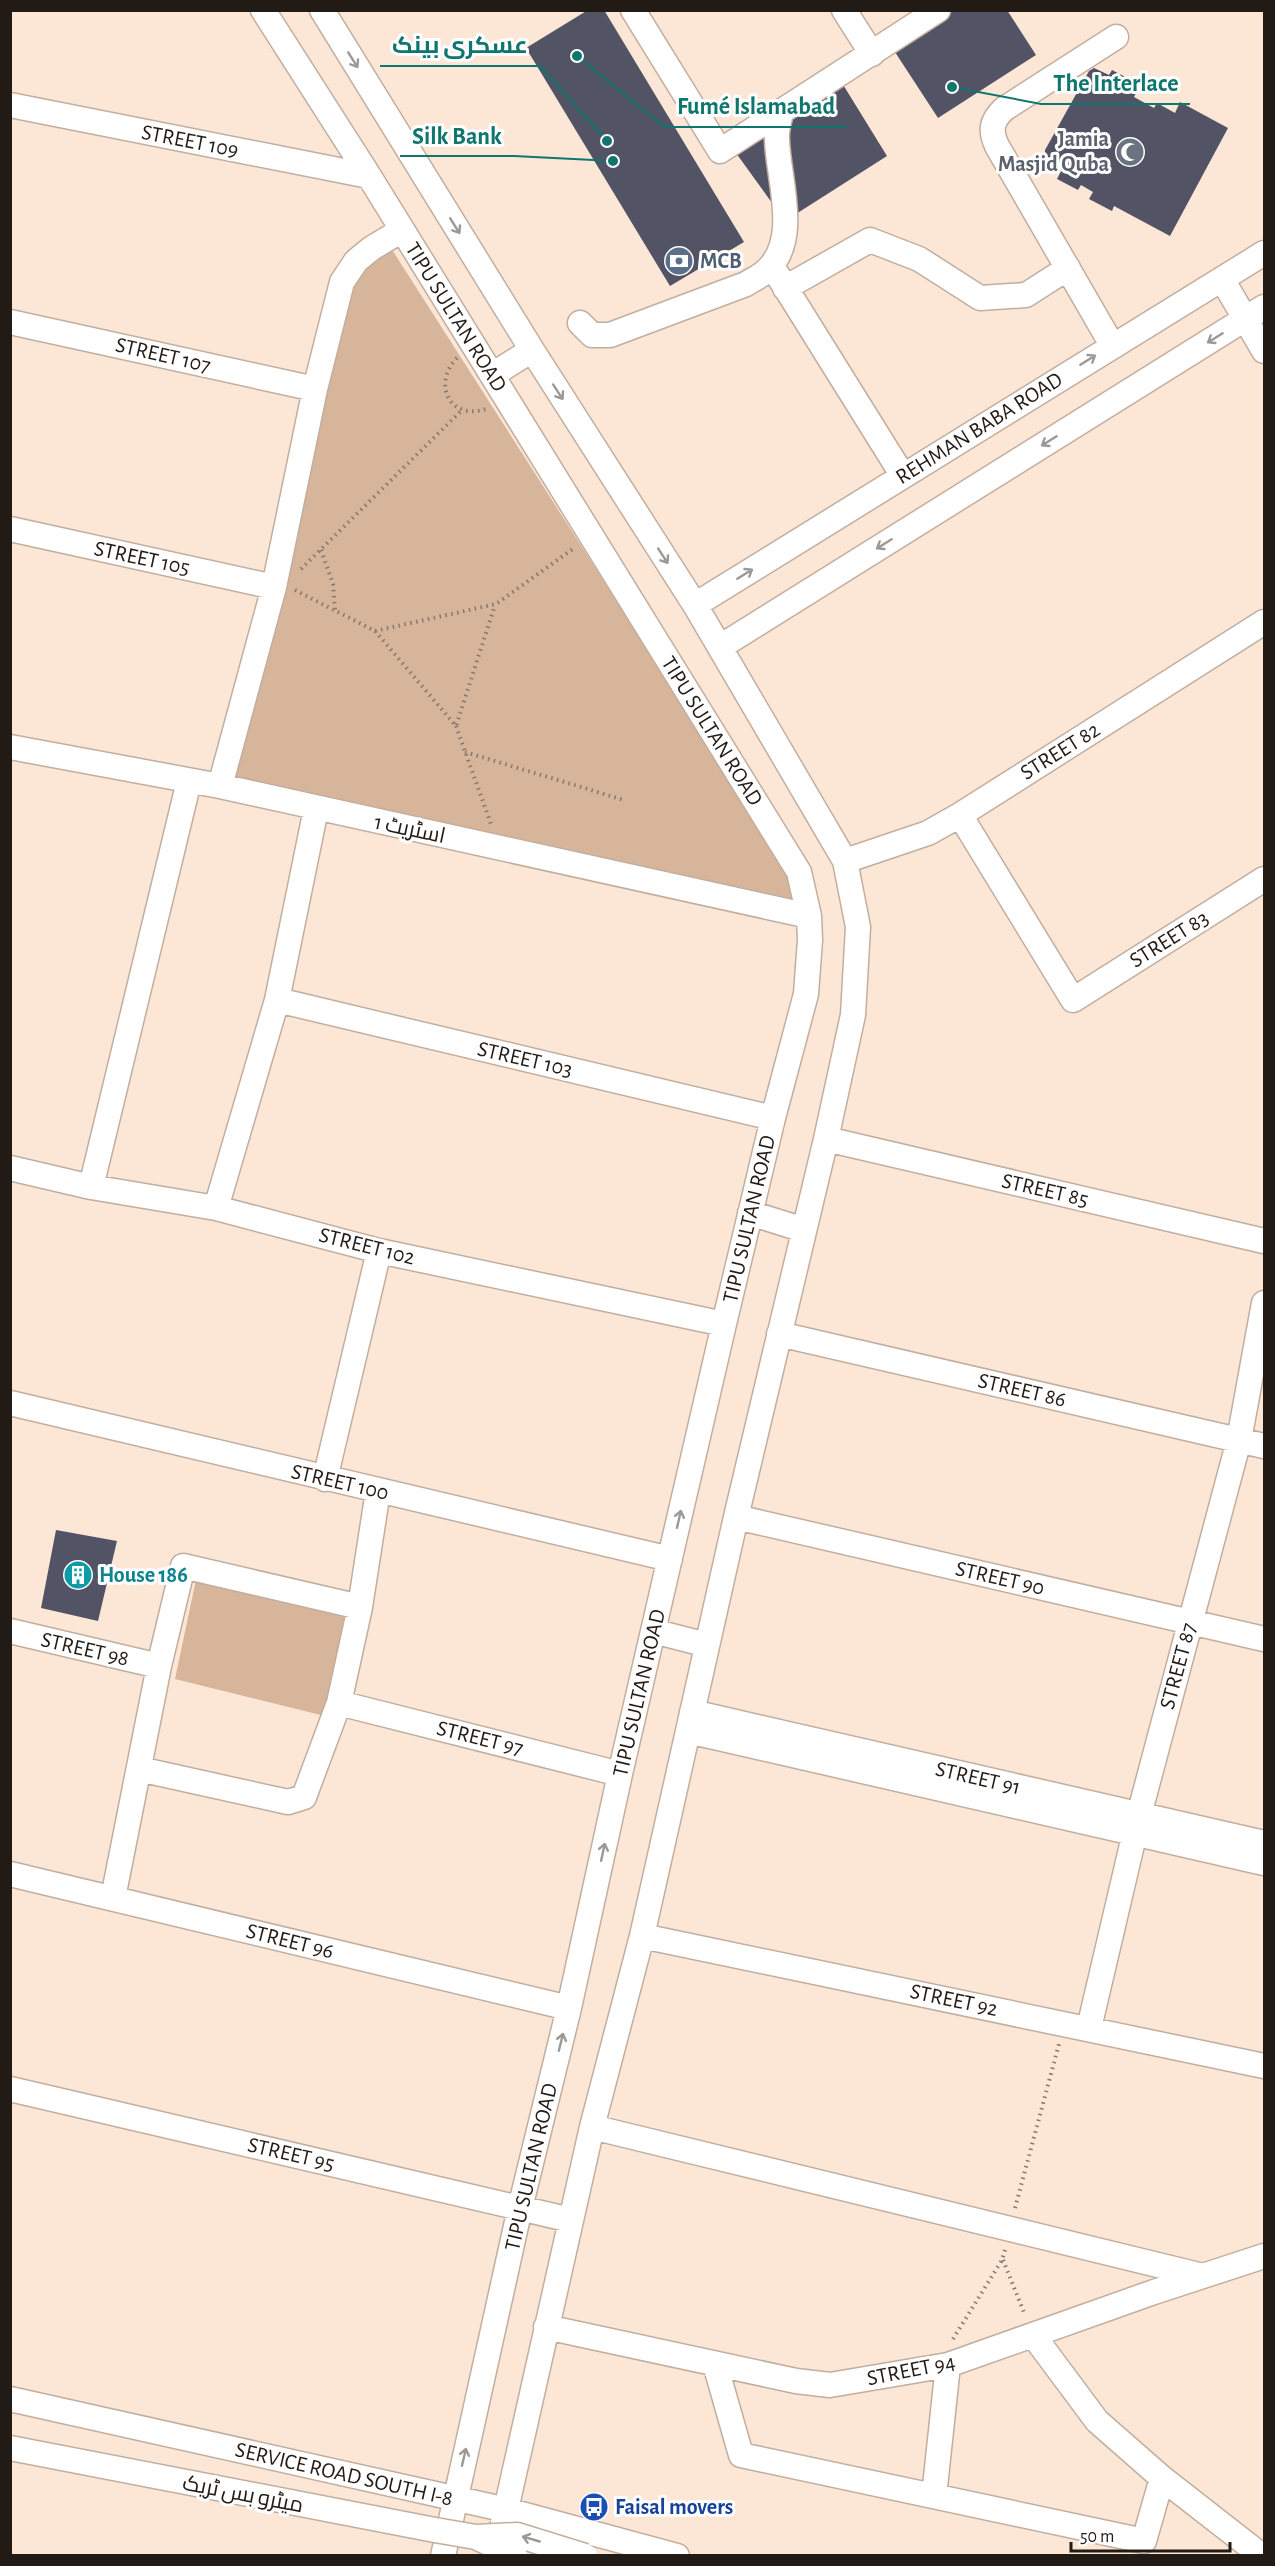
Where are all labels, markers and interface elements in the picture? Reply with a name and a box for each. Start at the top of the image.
callout: عسکری بینک [380,24,540,66]
text: عسکری بینک [392,34,528,59]
one-way arrow [347,51,359,68]
callout: The Interlace [1041,62,1190,104]
text: The Interlace [1053,72,1179,96]
callout: Fumé Islamabad [665,85,847,127]
text: Fumé Islamabad [677,95,835,119]
callout: Silk Bank [400,114,514,156]
street label: STREET 109 [140,121,240,161]
text: Silk Bank [412,125,502,149]
place label: Jamia Masjid Quba [998,128,1109,176]
mosque icon: Jamia Masjid Quba [1114,136,1146,168]
one-way arrow [450,217,462,234]
street label: TIPU SULTAN ROAD [401,239,511,395]
bank icon: MCB [663,245,695,277]
place label: MCB [700,250,742,272]
street label: STREET 107 [113,333,213,377]
one-way arrow [1207,333,1224,345]
one-way arrow [1079,354,1096,366]
street label: REHMAN BABA ROAD [892,368,1066,488]
one-way arrow [553,383,565,400]
one-way arrow [1041,436,1058,448]
street label: STREET 105 [92,537,192,579]
one-way arrow [876,539,893,551]
one-way arrow [658,547,670,564]
one-way arrow [736,568,753,580]
street label: TIPU SULTAN ROAD [657,653,767,809]
street label: STREET 82 [1016,718,1104,784]
street label: اسٹریٹ 1 [372,811,448,848]
street label: STREET 83 [1126,906,1212,972]
street label: STREET 103 [475,1037,575,1081]
street label: TIPU SULTAN ROAD [719,1133,779,1305]
street label: STREET 85 [1000,1169,1090,1211]
street label: STREET 102 [317,1223,417,1269]
street label: STREET 86 [976,1369,1068,1411]
street label: STREET 100 [289,1460,391,1504]
one-way arrow [674,1509,686,1528]
street label: STREET 90 [953,1557,1047,1599]
building icon: House 186 [62,1559,94,1591]
place label: House 186 [99,1564,188,1586]
street label: TIPU SULTAN ROAD [609,1607,669,1779]
street label: STREET 87 [1156,1621,1200,1711]
street label: STREET 98 [39,1628,131,1670]
street label: STREET 97 [435,1717,525,1759]
street label: STREET 91 [933,1758,1023,1798]
one-way arrow [598,1843,609,1862]
street label: STREET 96 [244,1920,336,1962]
street label: STREET 92 [908,1980,1000,2020]
one-way arrow [555,2033,567,2052]
street label: TIPU SULTAN ROAD [501,2081,561,2253]
street label: STREET 95 [246,2133,336,2175]
street label: STREET 94 [865,2351,957,2389]
street label: SERVICE ROAD SOUTH I-8 [233,2438,455,2510]
one-way arrow [458,2448,470,2467]
street label: میٹرو بس ٹریک [180,2472,305,2518]
bus stop icon: Faisal movers [578,2491,610,2523]
place label: Faisal movers [615,2496,733,2518]
scale bar [1071,2515,1230,2553]
text: 50 m [1080,2528,1114,2546]
one-way arrow [522,2533,541,2544]

